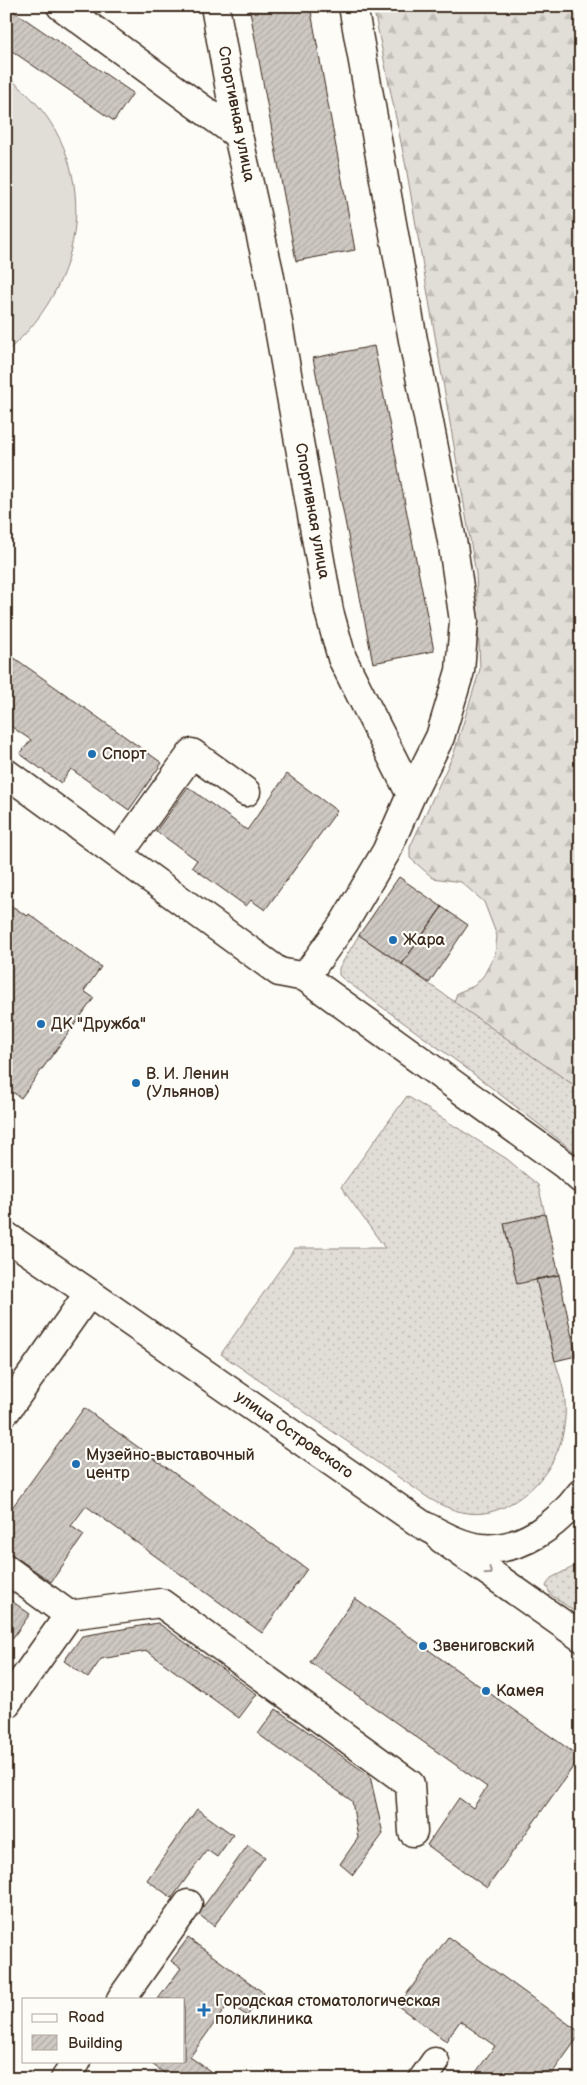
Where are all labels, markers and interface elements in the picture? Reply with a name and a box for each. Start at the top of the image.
street label: Спортивная улица [214,45,259,184]
street label: Спортивная улица [291,441,333,581]
place label: Спорт [102,745,147,764]
marker: Спорт [86,748,98,760]
place label: Жара [403,931,445,950]
marker: Жара [387,934,399,946]
place label: ДК "Дружба" [51,1015,146,1034]
marker: ДК "Дружба" [35,1018,47,1030]
place label: В. И. Ленин (Ульянов) [146,1065,229,1102]
marker: В. И. Ленин (Ульянов) [130,1077,142,1089]
street label: улица Островского [231,1387,357,1483]
place label: Музейно-выставочный центр [86,1446,255,1483]
marker: Музейно-выставочный центр [70,1458,82,1470]
one-way arrow [483,1566,493,1575]
place label: Звениговский [433,1637,535,1656]
marker: Звениговский [417,1640,429,1652]
place label: Камея [496,1682,544,1701]
marker: Камея [480,1685,492,1697]
place label: Городская стоматологическая поликлиника [215,1992,441,2029]
legend [22,1998,185,2062]
marker: Городская стоматологическая поликлиника [197,2003,211,2017]
text: Road [68,2008,104,2027]
text: Building [68,2034,123,2053]

